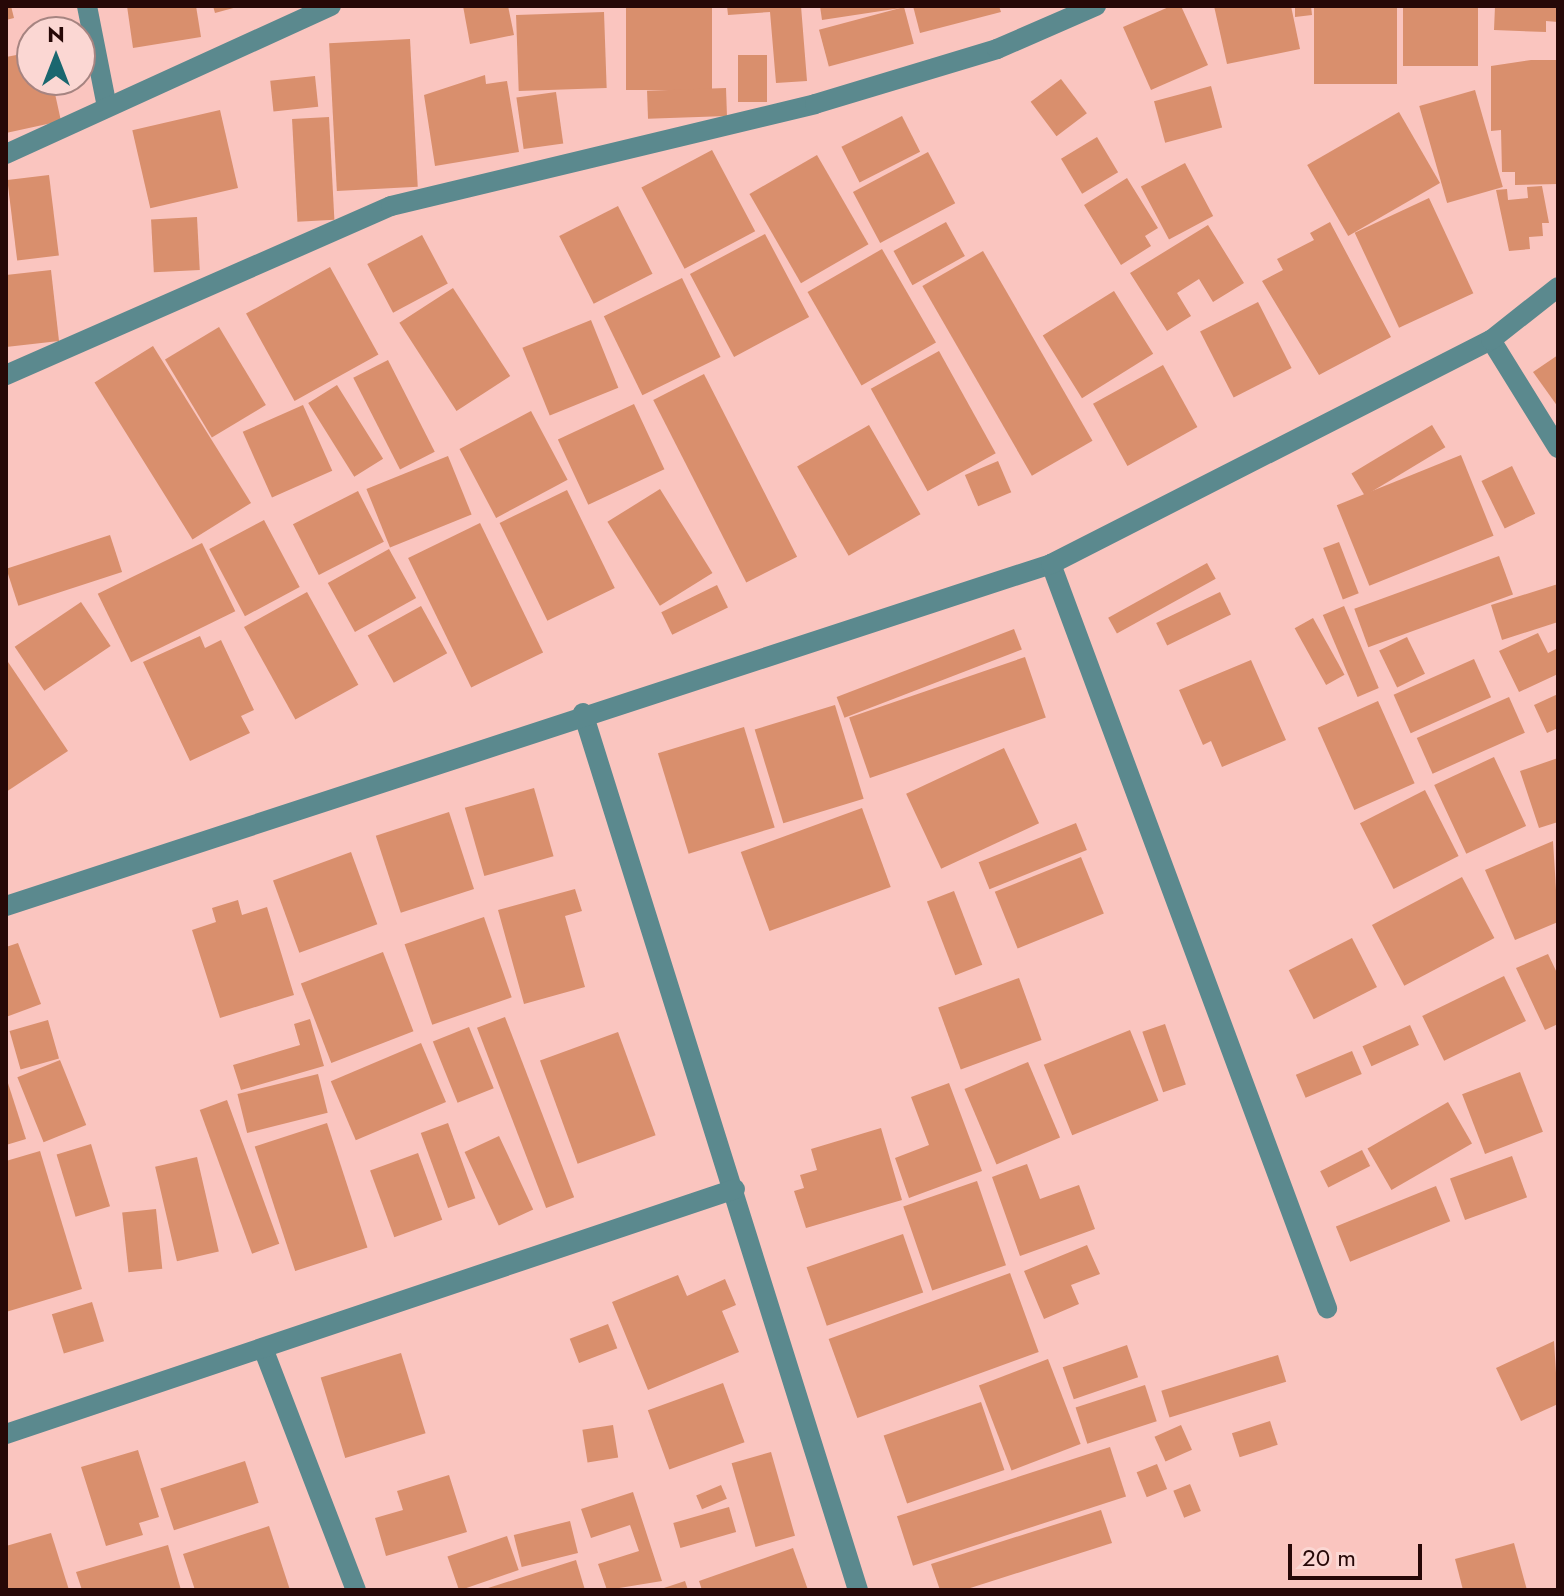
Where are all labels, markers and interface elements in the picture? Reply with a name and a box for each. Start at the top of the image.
north arrow [16,16,96,96]
text: N [47,18,65,50]
scale bar [1292,1528,1426,1578]
text: 20 m [1302,1540,1356,1575]

